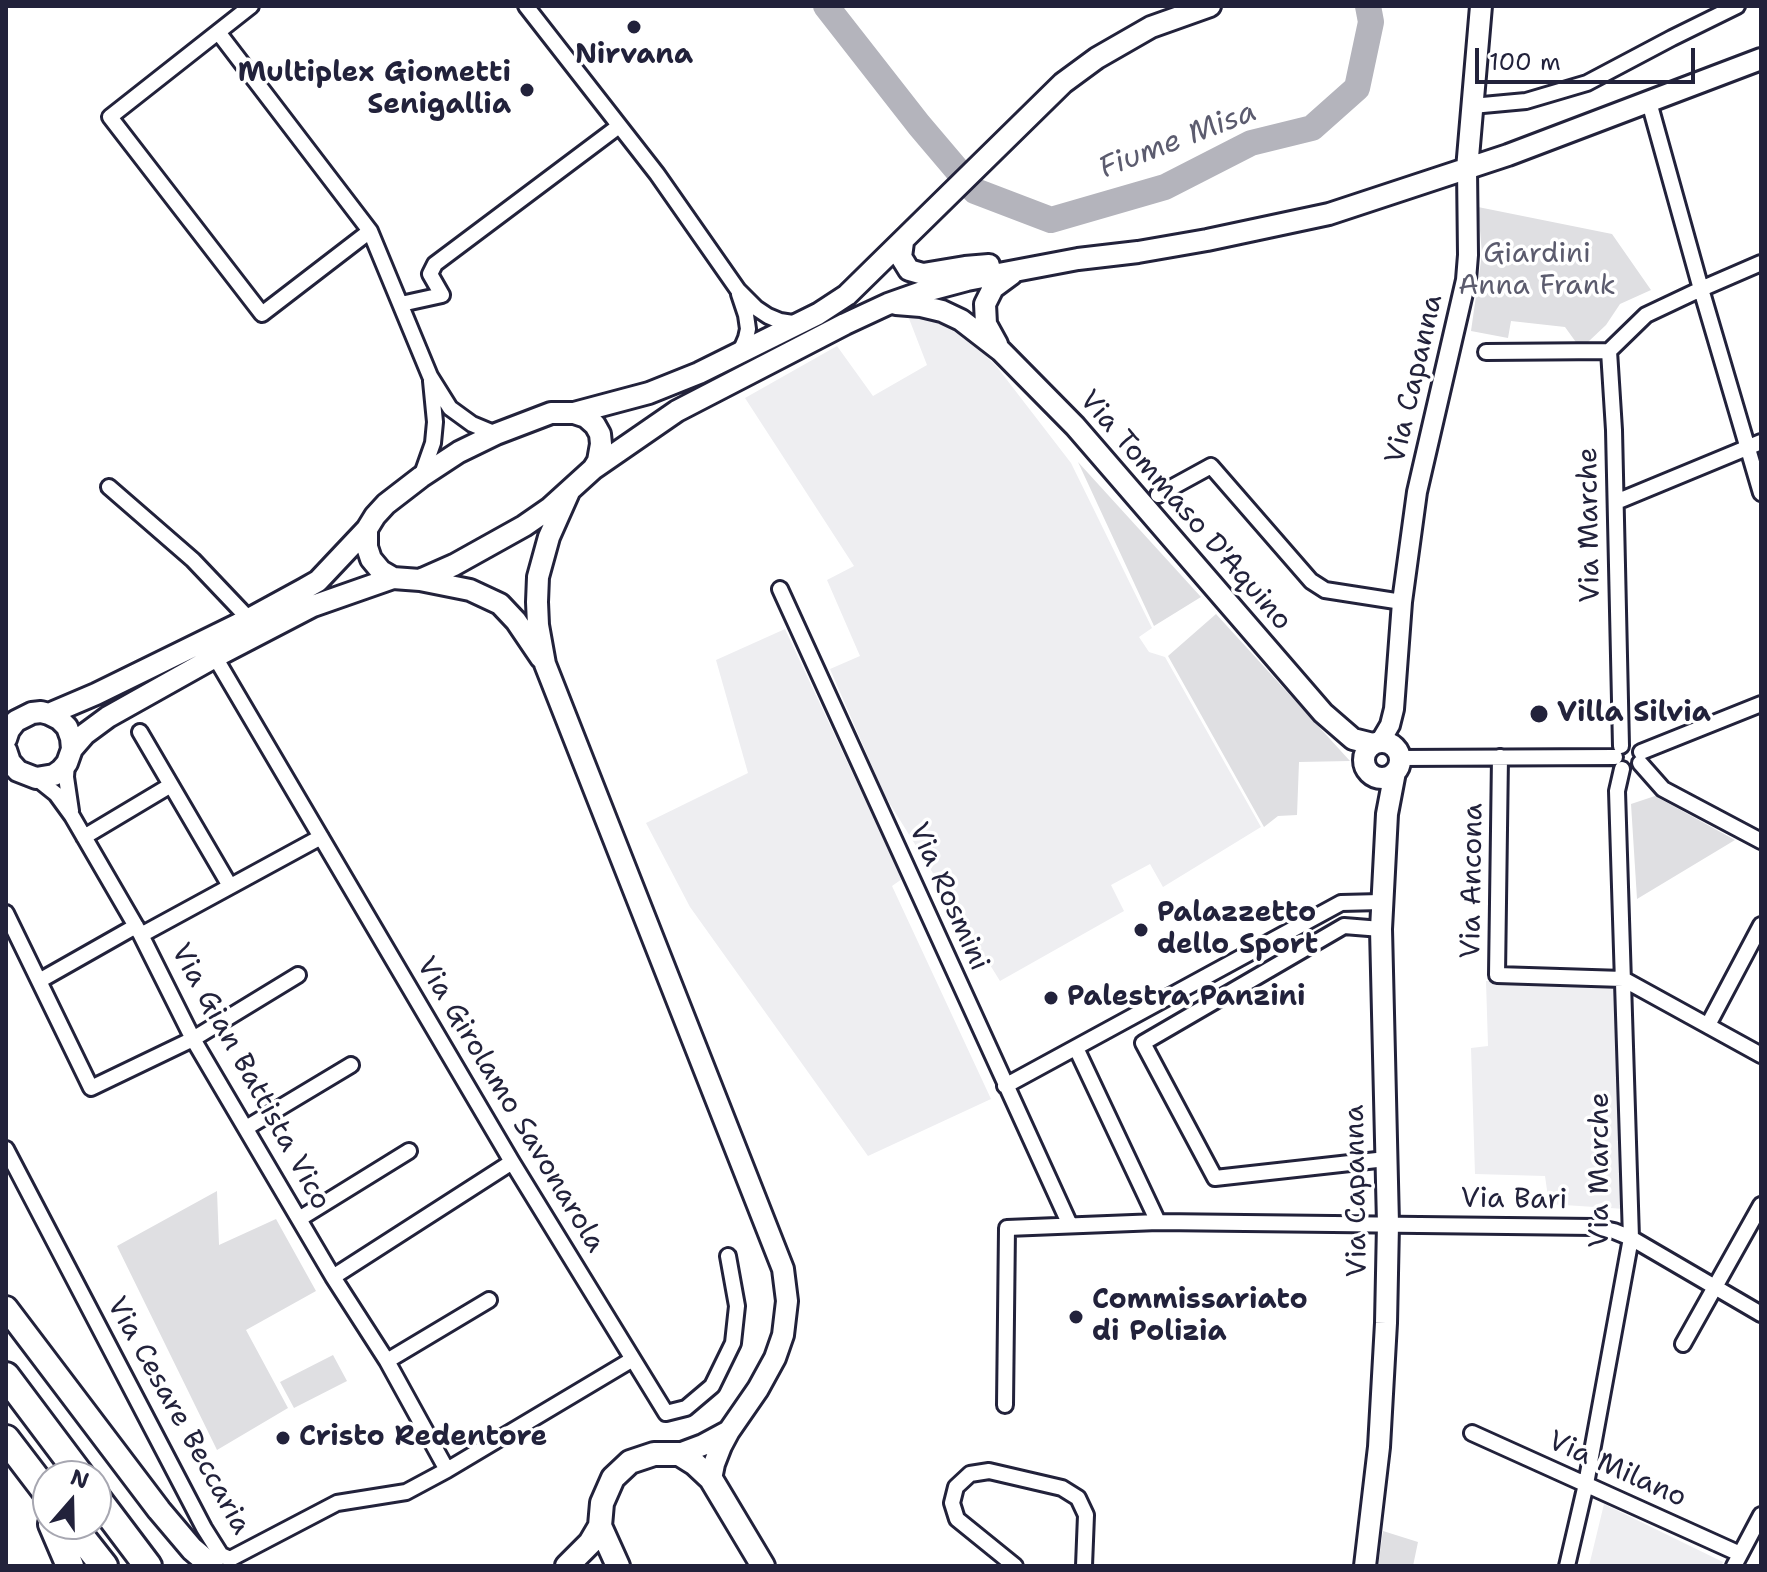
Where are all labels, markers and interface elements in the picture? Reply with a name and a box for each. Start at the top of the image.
marker: Nirvana [625,18,643,36]
scale bar [1479,32,1699,82]
place label: Nirvana [575,39,693,73]
text: 100 m [1489,46,1561,78]
place label: Multiplex Giometti Senigallia [238,57,511,123]
marker: Multiplex Giometti Senigallia [518,81,536,99]
water label: Fiume Misa [1094,95,1262,187]
park label: Giardini Anna Frank [1458,238,1616,304]
street label: Via Capanna [1379,291,1451,467]
street label: Via Tommaso D'Aquino [1072,384,1298,638]
street label: Via Marche [1572,447,1608,603]
place label: Villa Silvia [1557,697,1711,731]
marker: Villa Silvia [1528,703,1550,725]
street label: Via Ancona [1455,803,1491,959]
street label: Via Rosmini [900,818,996,976]
place label: Palazzetto dello Sport [1157,897,1318,963]
marker: Palazzetto dello Sport [1132,921,1150,939]
street label: Via Gian Battista Vico [163,938,337,1216]
street label: Via Girolamo Savonarola [408,951,612,1259]
place label: Palestra Panzini [1067,981,1305,1015]
marker: Palestra Panzini [1042,989,1060,1007]
street label: Via Marche [1584,1092,1618,1248]
street label: Via Capanna [1339,1105,1375,1277]
street label: Via Bari [1460,1182,1568,1218]
place label: Commissariato di Polizia [1092,1284,1308,1350]
street label: Via Cesare Beccaria [99,1291,257,1541]
marker: Commissariato di Polizia [1067,1308,1085,1326]
place label: Cristo Redentore [299,1421,547,1455]
street label: Via Milano [1543,1425,1691,1515]
marker: Cristo Redentore [274,1429,292,1447]
north arrow [32,1460,112,1540]
text: N [67,1462,93,1495]

